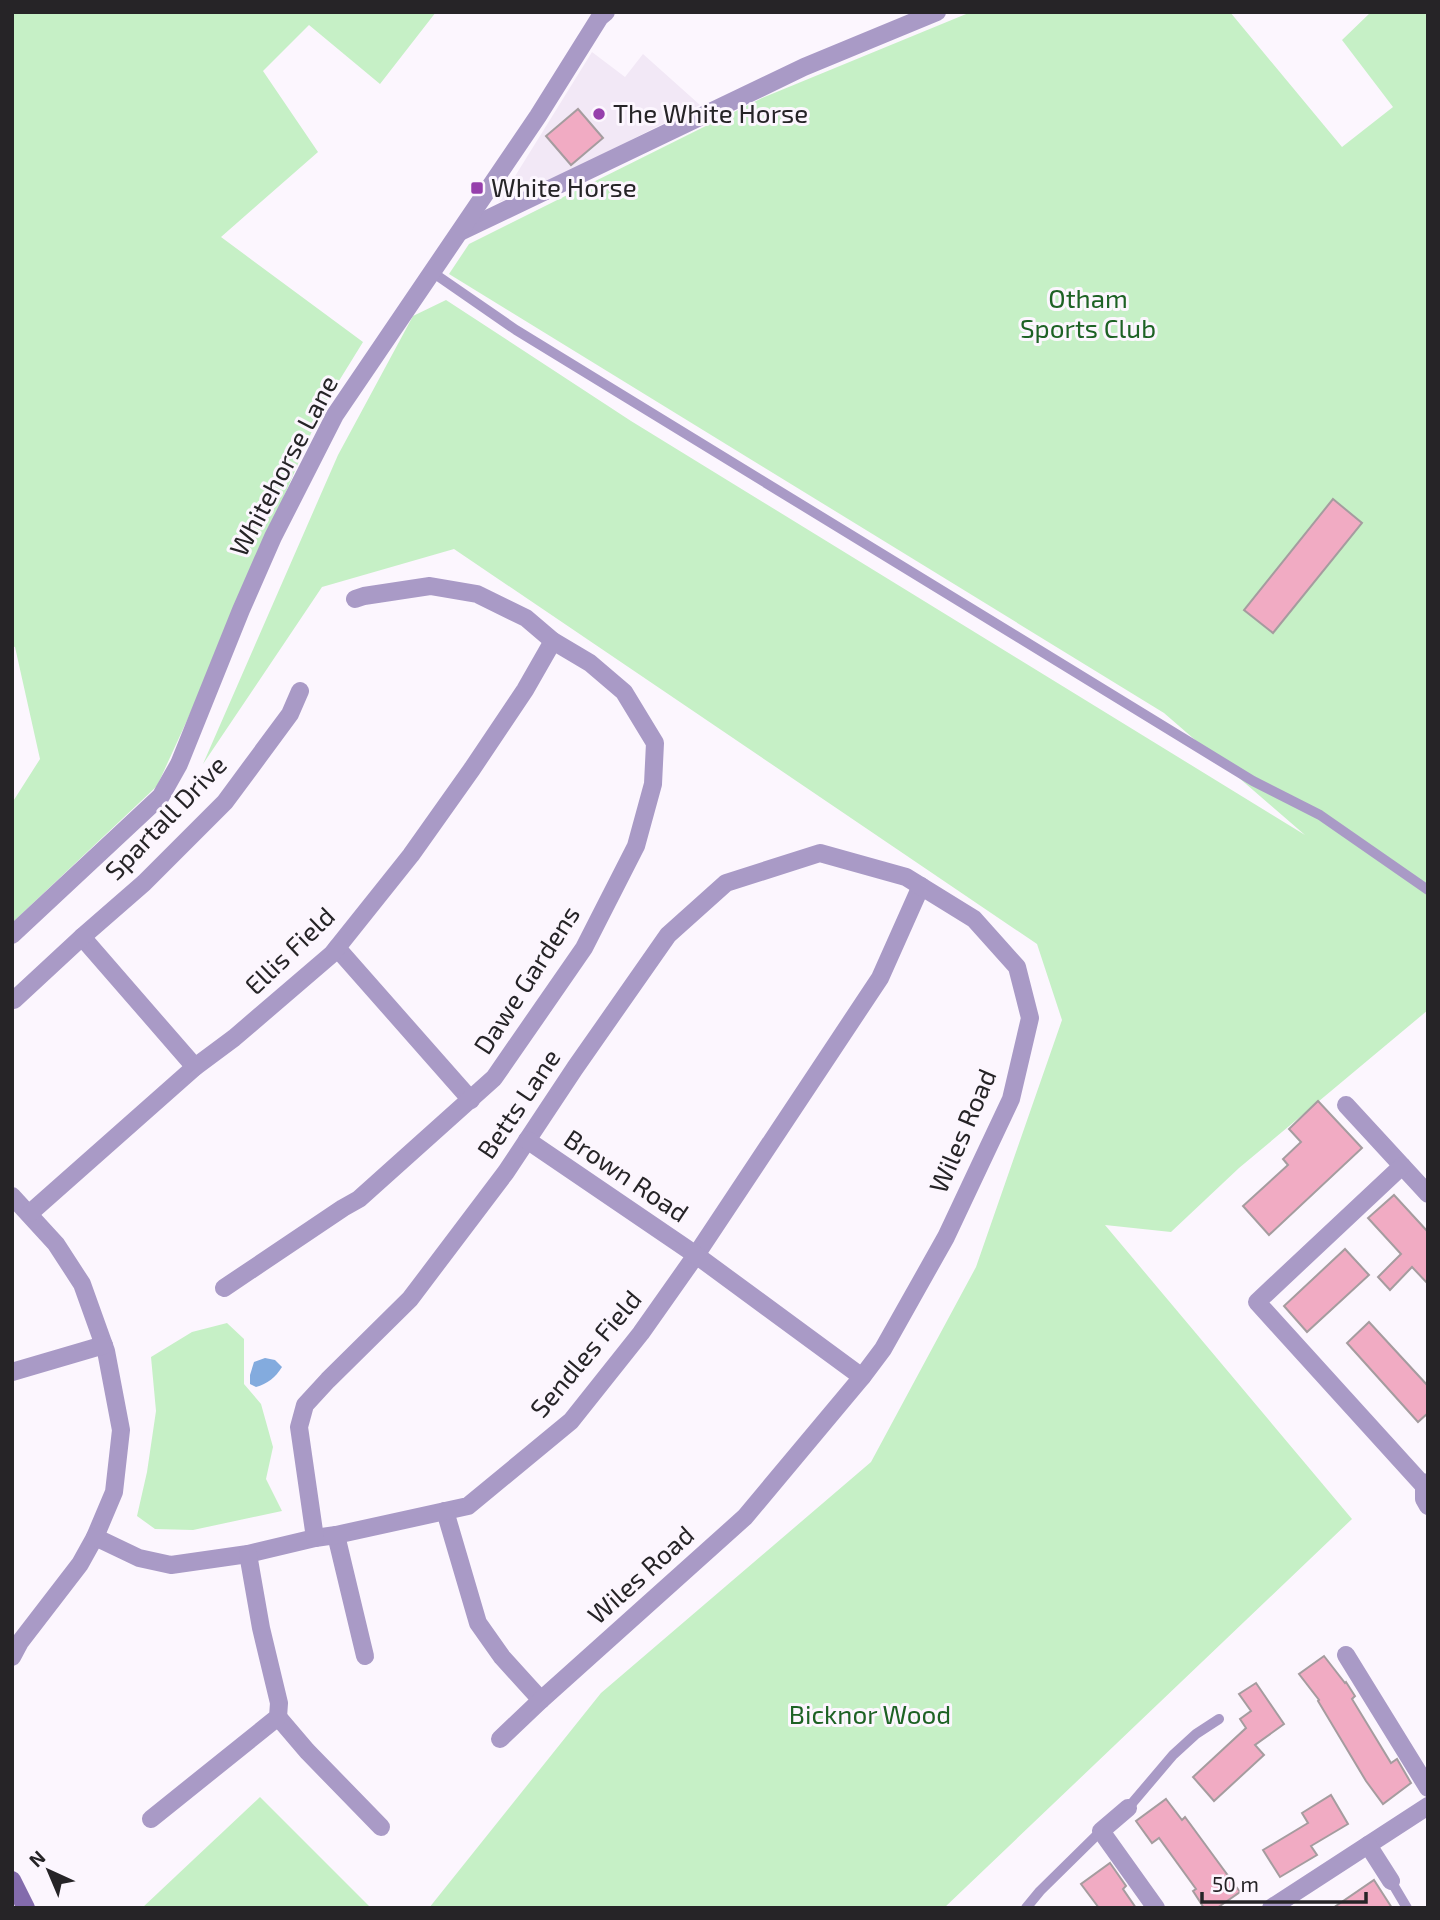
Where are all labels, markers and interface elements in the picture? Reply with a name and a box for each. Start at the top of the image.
place label: The White Horse [613,97,808,128]
marker: The White Horse [591,106,607,122]
place label: White Horse [491,171,637,202]
marker: White Horse [469,180,485,196]
park label: Otham Sports Club [1020,282,1156,343]
street label: Whitehorse Lane [222,370,343,561]
street label: Spartall Drive [98,748,232,886]
street label: Dawe Gardens [466,899,585,1059]
street label: Ellis Field [238,900,340,1000]
street label: Betts Lane [470,1042,566,1164]
street label: Wiles Road [922,1064,1002,1197]
street label: Brown Road [559,1122,695,1228]
street label: Sendles Field [523,1283,647,1423]
street label: Wiles Road [581,1518,699,1629]
park label: Bicknor Wood [789,1698,951,1729]
north arrow [14,1836,84,1906]
text: N [24,1845,50,1871]
scale bar [1202,1860,1366,1904]
text: 50 m [1212,1871,1259,1896]

